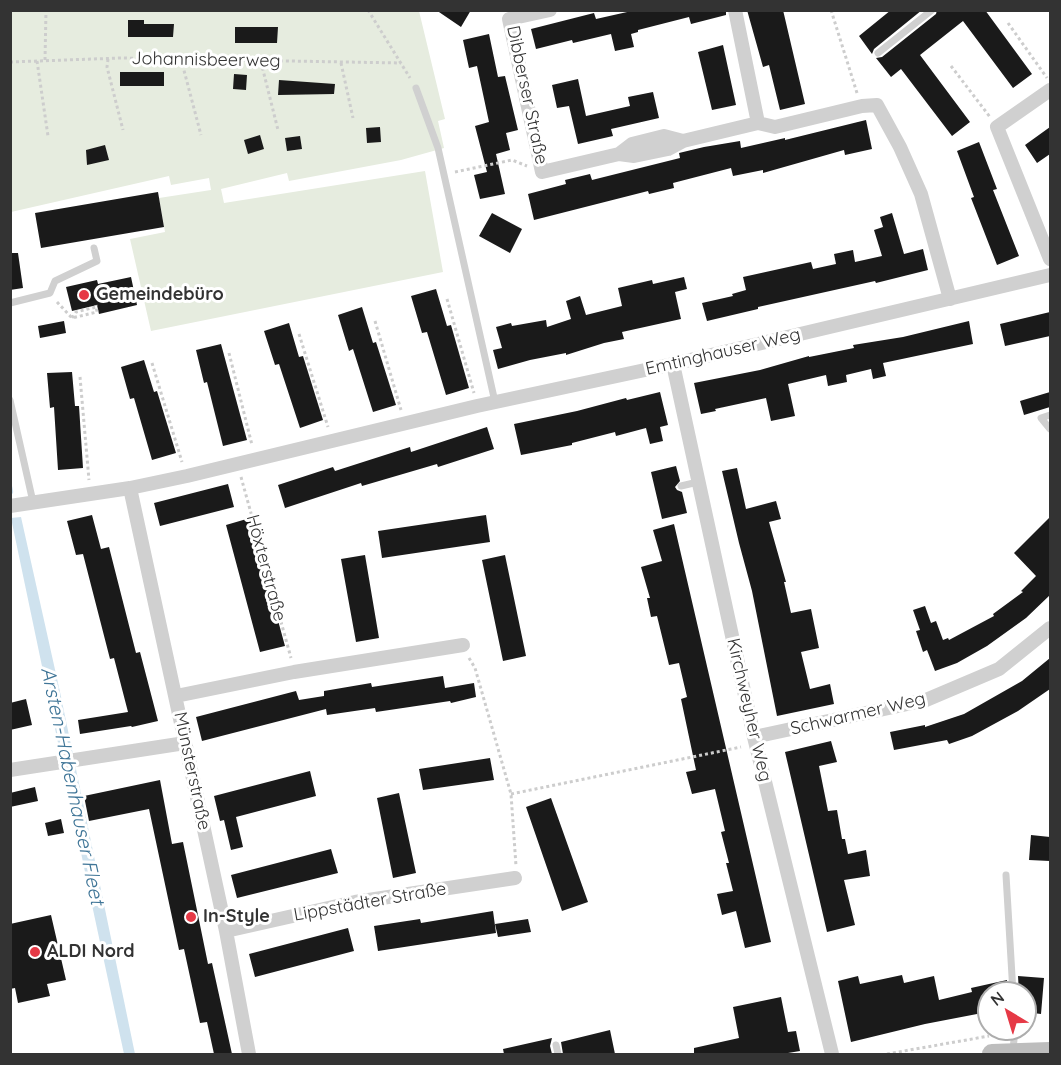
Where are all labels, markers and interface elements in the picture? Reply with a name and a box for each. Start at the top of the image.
street label: Dibberser Straße [502,24,552,166]
street label: Johannisbeerweg [131,48,281,72]
place label: Gemeindebüro [96,284,224,306]
marker: Gemeindebüro [77,288,91,302]
street label: Emtinghauser Weg [643,324,803,380]
street label: Höxterstraße [241,512,291,624]
street label: Kirchweyher Weg [722,636,776,784]
water label: Arsten-Habenhauser Fleet [35,665,109,907]
street label: Schwarmer Weg [788,688,928,740]
street label: Münsterstraße [169,710,215,832]
street label: Lippstädter Straße [292,878,448,926]
place label: In-Style [203,906,270,928]
marker: In-Style [184,910,198,924]
place label: ALDI Nord [47,941,135,963]
marker: ALDI Nord [28,945,42,959]
north arrow [977,981,1037,1041]
text: N [986,987,1008,1010]

